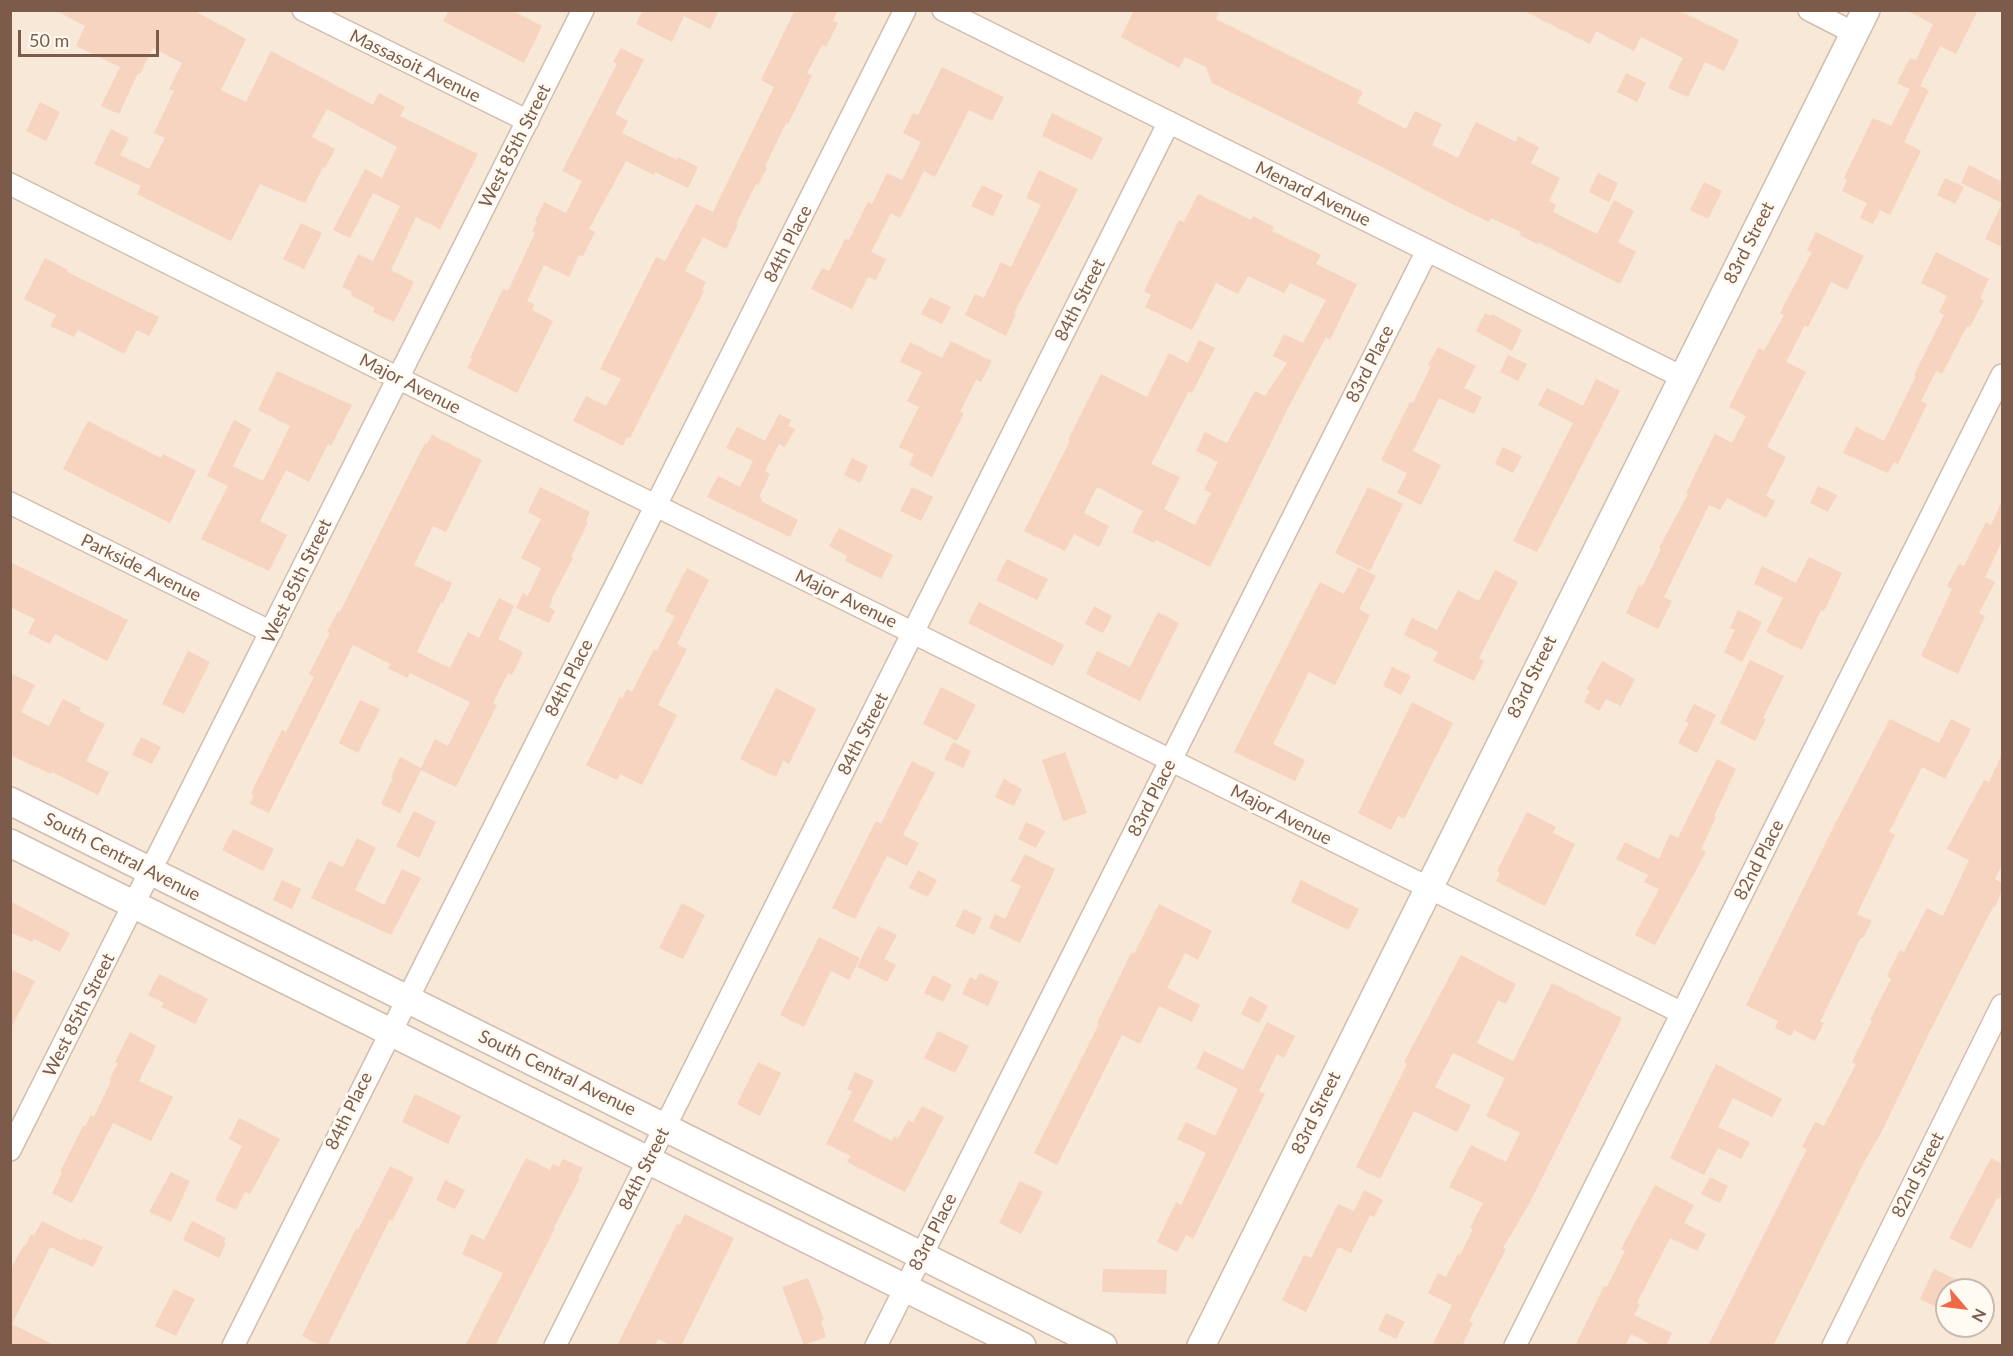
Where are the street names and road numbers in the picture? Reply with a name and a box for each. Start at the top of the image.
street label: Massasoit Avenue [346,25,484,107]
street label: West 85th Street [475,81,555,211]
street label: Menard Avenue [1252,157,1374,231]
street label: 83rd Street [1719,198,1779,288]
street label: 84th Place [759,202,817,286]
street label: 84th Street [1050,255,1110,345]
street label: 83rd Place [1341,322,1399,406]
street label: Major Avenue [356,349,464,419]
street label: West 85th Street [258,515,336,647]
street label: Parkside Avenue [77,530,205,606]
street label: Major Avenue [792,565,900,633]
street label: 83rd Street [1503,632,1561,722]
street label: 84th Place [540,636,598,720]
street label: 84th Street [833,689,893,779]
street label: 83rd Place [1123,756,1181,840]
street label: Major Avenue [1227,780,1335,850]
street label: South Central Avenue [40,808,204,906]
street label: 82nd Place [1730,816,1788,904]
street label: West 85th Street [39,950,119,1080]
street label: South Central Avenue [475,1025,639,1121]
street label: 83rd Street [1287,1068,1345,1158]
street label: 84th Place [321,1069,377,1153]
street label: 84th Street [614,1124,674,1214]
street label: 82nd Street [1887,1129,1949,1221]
street label: 83rd Place [904,1190,962,1274]

